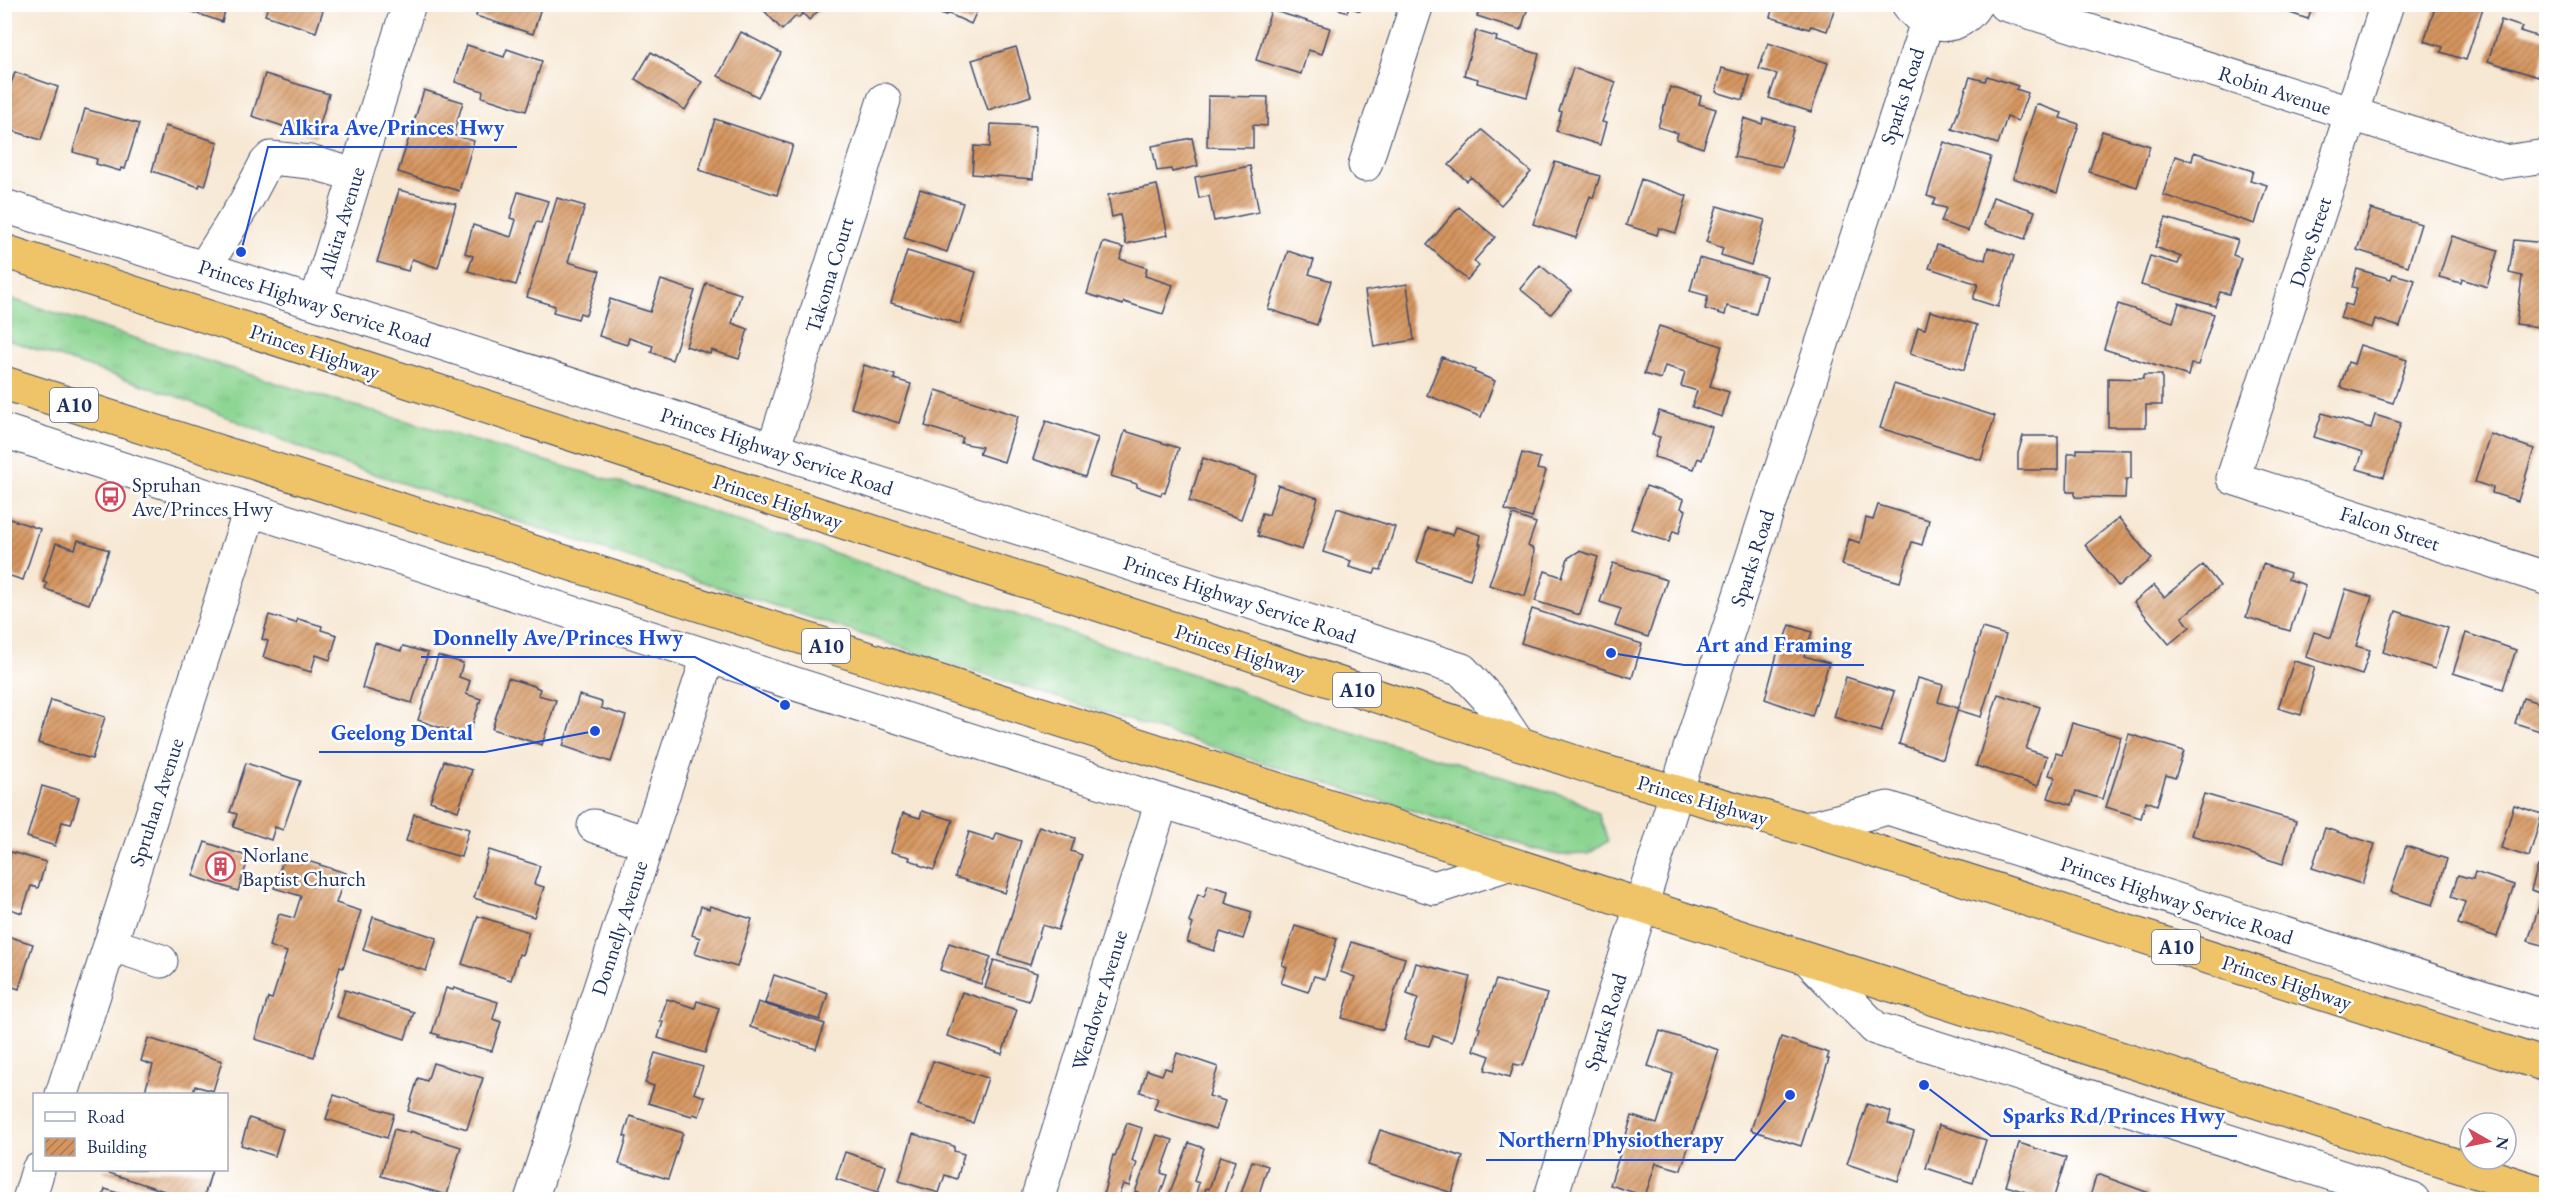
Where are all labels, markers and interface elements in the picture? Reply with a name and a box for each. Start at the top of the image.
street label: Sparks Road [1874,44,1930,148]
street label: Robin Avenue [2215,59,2335,121]
callout: Alkira Ave/Princes Hwy [268,107,517,147]
text: Alkira Ave/Princes Hwy [279,113,505,142]
street label: Alkira Avenue [311,163,371,282]
street label: Dove Street [2283,193,2337,290]
street label: Takoma Court [799,214,859,336]
street label: Princes Highway Service Road [195,253,435,353]
street label: Princes Highway [247,318,383,384]
road number: A10 [50,388,98,422]
street label: Princes Highway Service Road [657,401,897,501]
street label: Princes Highway [710,468,846,534]
place label: Spruhan Ave/Princes Hwy [131,471,274,522]
bus stop icon: Spruhan Ave/Princes Hwy [95,480,127,512]
street label: Falcon Street [2337,499,2444,557]
street label: Sparks Road [1724,506,1780,610]
street label: Princes Highway Service Road [1120,549,1360,650]
callout: Donnelly Ave/Princes Hwy [421,617,695,657]
street label: Princes Highway [1172,617,1309,685]
text: Donnelly Ave/Princes Hwy [433,623,683,652]
callout: Art and Framing [1684,625,1864,665]
road number: A10 [802,629,850,663]
text: Art and Framing [1695,630,1853,659]
road number: A10 [1333,673,1381,707]
callout: Geelong Dental [319,712,485,752]
text: Geelong Dental [331,718,473,747]
street label: Spruhan Avenue [123,734,189,870]
street label: Princes Highway [1634,768,1772,832]
place label: Norlane Baptist Church [242,841,366,892]
building icon: Norlane Baptist Church [205,850,237,882]
street label: Princes Highway Service Road [2057,850,2297,951]
street label: Donnelly Avenue [584,857,654,999]
street label: Wendover Avenue [1065,926,1133,1074]
road number: A10 [2152,930,2200,964]
street label: Princes Highway [2219,948,2356,1016]
street label: Sparks Road [1577,970,1633,1074]
legend [33,1093,228,1171]
callout: Sparks Rd/Princes Hwy [1991,1096,2237,1136]
text: Sparks Rd/Princes Hwy [2003,1101,2225,1130]
text: Road [87,1105,126,1128]
north arrow [2458,1111,2518,1171]
callout: Northern Physiotherapy [1486,1120,1735,1160]
text: Northern Physiotherapy [1498,1125,1724,1154]
text: Building [87,1135,147,1158]
text: N [2491,1135,2514,1151]

